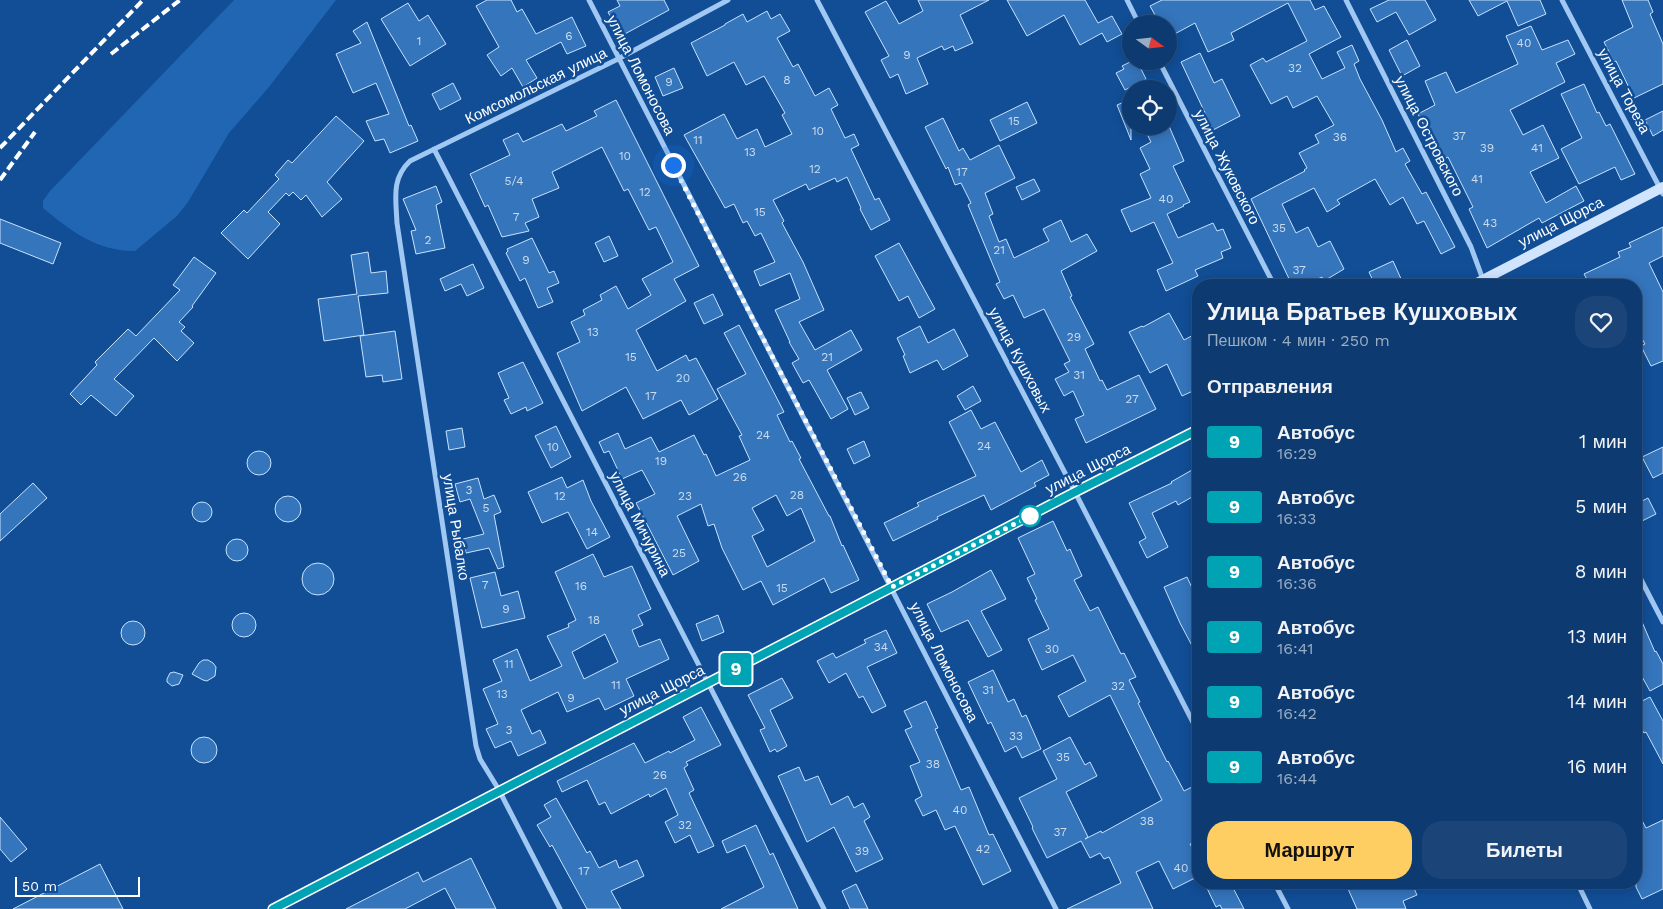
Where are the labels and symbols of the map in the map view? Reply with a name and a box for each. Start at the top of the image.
street label: улица Ломоносова [603,12,679,138]
north arrow [1122,15,1178,70]
house number: 6 [565,29,573,43]
house number: 1 [417,34,421,48]
house number: 40 [1517,36,1531,50]
street label: Комсомольская улица [462,44,610,128]
street label: улица Тореза [1594,45,1654,137]
house number: 9 [903,48,911,62]
house number: 32 [1288,61,1302,75]
house number: 8 [783,73,791,87]
street label: улица Островского [1391,73,1467,199]
house number: 9 [665,75,673,89]
street label: улица Жуковского [1190,107,1264,227]
house number: 15 [1008,114,1020,128]
house number: 10 [812,124,824,138]
house number: 37 [1452,129,1466,143]
house number: 36 [1333,130,1347,144]
house number: 11 [693,133,703,147]
house number: 39 [1480,141,1494,155]
house number: 41 [1531,141,1543,155]
house number: 13 [744,145,756,159]
house number: 10 [619,149,631,163]
your location [661,153,686,178]
house number: 12 [809,162,821,176]
house number: 17 [956,165,968,179]
house number: 41 [1471,172,1483,186]
house number: 5/4 [504,174,524,188]
house number: 12 [639,185,651,199]
house number: 40 [1159,192,1173,206]
street label: улица Щорса [1516,193,1607,251]
house number: 15 [754,205,766,219]
house number: 7 [513,210,520,224]
house number: 43 [1483,216,1497,230]
house number: 35 [1272,221,1286,235]
house number: 2 [425,233,432,247]
house number: 21 [993,243,1005,257]
house number: 9 [522,253,530,267]
house number: 37 [1292,263,1306,277]
street label: улица Кушховых [985,304,1056,416]
house number: 13 [587,325,599,339]
house number: 29 [1067,330,1081,344]
house number: 15 [625,350,637,364]
house number: 21 [821,350,833,364]
house number: 31 [1073,368,1085,382]
house number: 20 [676,371,690,385]
house number: 17 [645,389,657,403]
house number: 27 [1125,392,1139,406]
house number: 24 [756,428,770,442]
house number: 24 [977,439,991,453]
house number: 10 [547,440,559,454]
street label: улица Щорса [1043,440,1134,498]
house number: 19 [655,454,667,468]
street label: улица Мичурина [606,468,675,580]
house number: 26 [733,470,747,484]
street label: улица Рыбалко [439,472,473,582]
house number: 3 [466,483,473,497]
house number: 28 [790,488,804,502]
house number: 12 [554,489,566,503]
house number: 23 [678,489,692,503]
house number: 5 [483,501,490,515]
unlabelled marker [1019,505,1041,527]
house number: 14 [586,525,598,539]
house number: 25 [672,546,686,560]
house number: 7 [482,578,489,592]
house number: 16 [575,579,587,593]
house number: 15 [776,581,788,595]
street label: улица Ломоносова [906,599,982,725]
house number: 9 [502,602,510,616]
house number: 18 [588,613,600,627]
house number: 34 [874,640,888,654]
house number: 30 [1045,642,1059,656]
line badge: 9 [720,653,752,685]
house number: 11 [504,657,514,671]
street label: улица Щорса [617,661,708,719]
house number: 11 [611,678,621,692]
house number: 32 [1111,679,1125,693]
house number: 31 [982,683,994,697]
house number: 13 [496,687,508,701]
house number: 9 [567,691,575,705]
house number: 3 [506,723,513,737]
house number: 33 [1009,729,1023,743]
house number: 35 [1056,750,1070,764]
house number: 38 [926,757,940,771]
house number: 26 [653,768,667,782]
house number: 40 [953,803,967,817]
house number: 38 [1140,814,1154,828]
house number: 32 [678,818,692,832]
house number: 37 [1053,825,1067,839]
house number: 42 [976,842,990,856]
house number: 39 [855,844,869,858]
house number: 40 [1174,861,1188,875]
house number: 17 [578,864,590,878]
scale bar [15,874,140,897]

